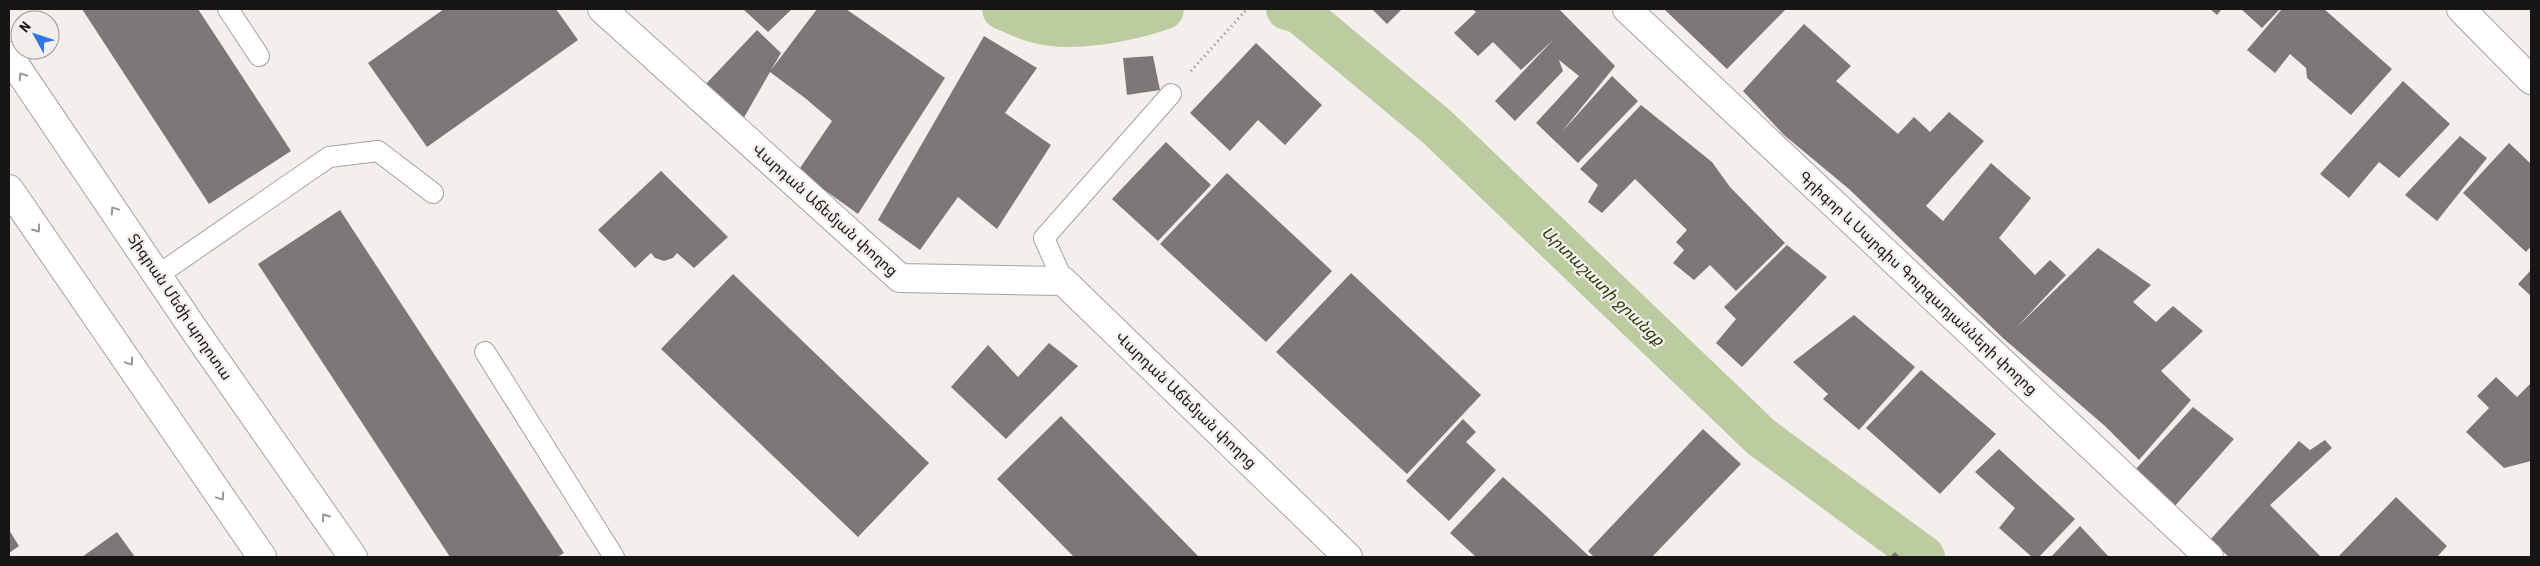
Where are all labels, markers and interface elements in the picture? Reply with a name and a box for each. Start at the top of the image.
north arrow [10,10,60,60]
text: N [16,18,34,35]
one-way arrow [19,72,28,82]
street label: Վարդան Աճեմյան փողոց [749,140,901,280]
street label: Գրիգոր և Սարգիս Գուրզադյանների փողոց [1795,167,2041,399]
one-way arrow [111,206,120,216]
water label: Արտաշատի ջրանցք [1538,222,1669,351]
one-way arrow [31,223,40,233]
street label: Տիգրան Մեծի պողոտա [124,230,236,384]
street label: Վարդան Աճեմյան փողոց [1112,328,1260,472]
one-way arrow [124,357,133,366]
one-way arrow [215,491,224,501]
one-way arrow [322,513,331,523]

